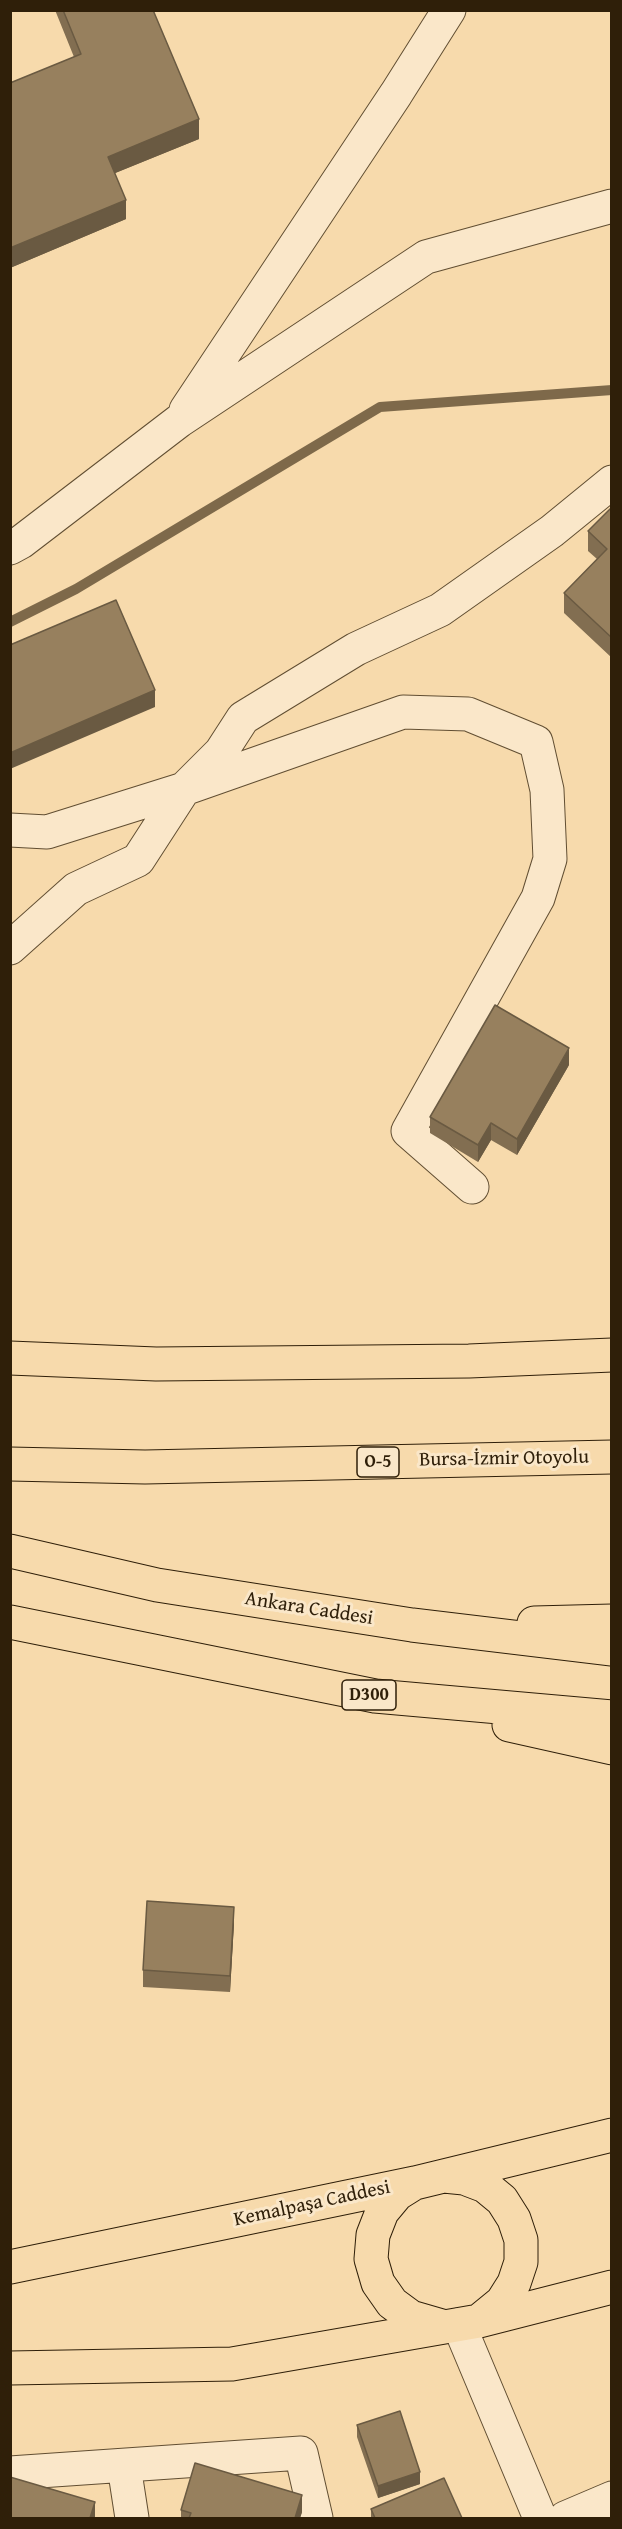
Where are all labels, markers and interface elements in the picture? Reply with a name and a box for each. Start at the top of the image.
street label: Bursa-İzmir Otoyolu [419,1446,589,1472]
road number: O-5 [357,1447,399,1477]
street label: Ankara Caddesi [243,1587,375,1631]
road number: D300 [342,1680,396,1710]
street label: Kemalpaşa Caddesi [232,2176,392,2232]

